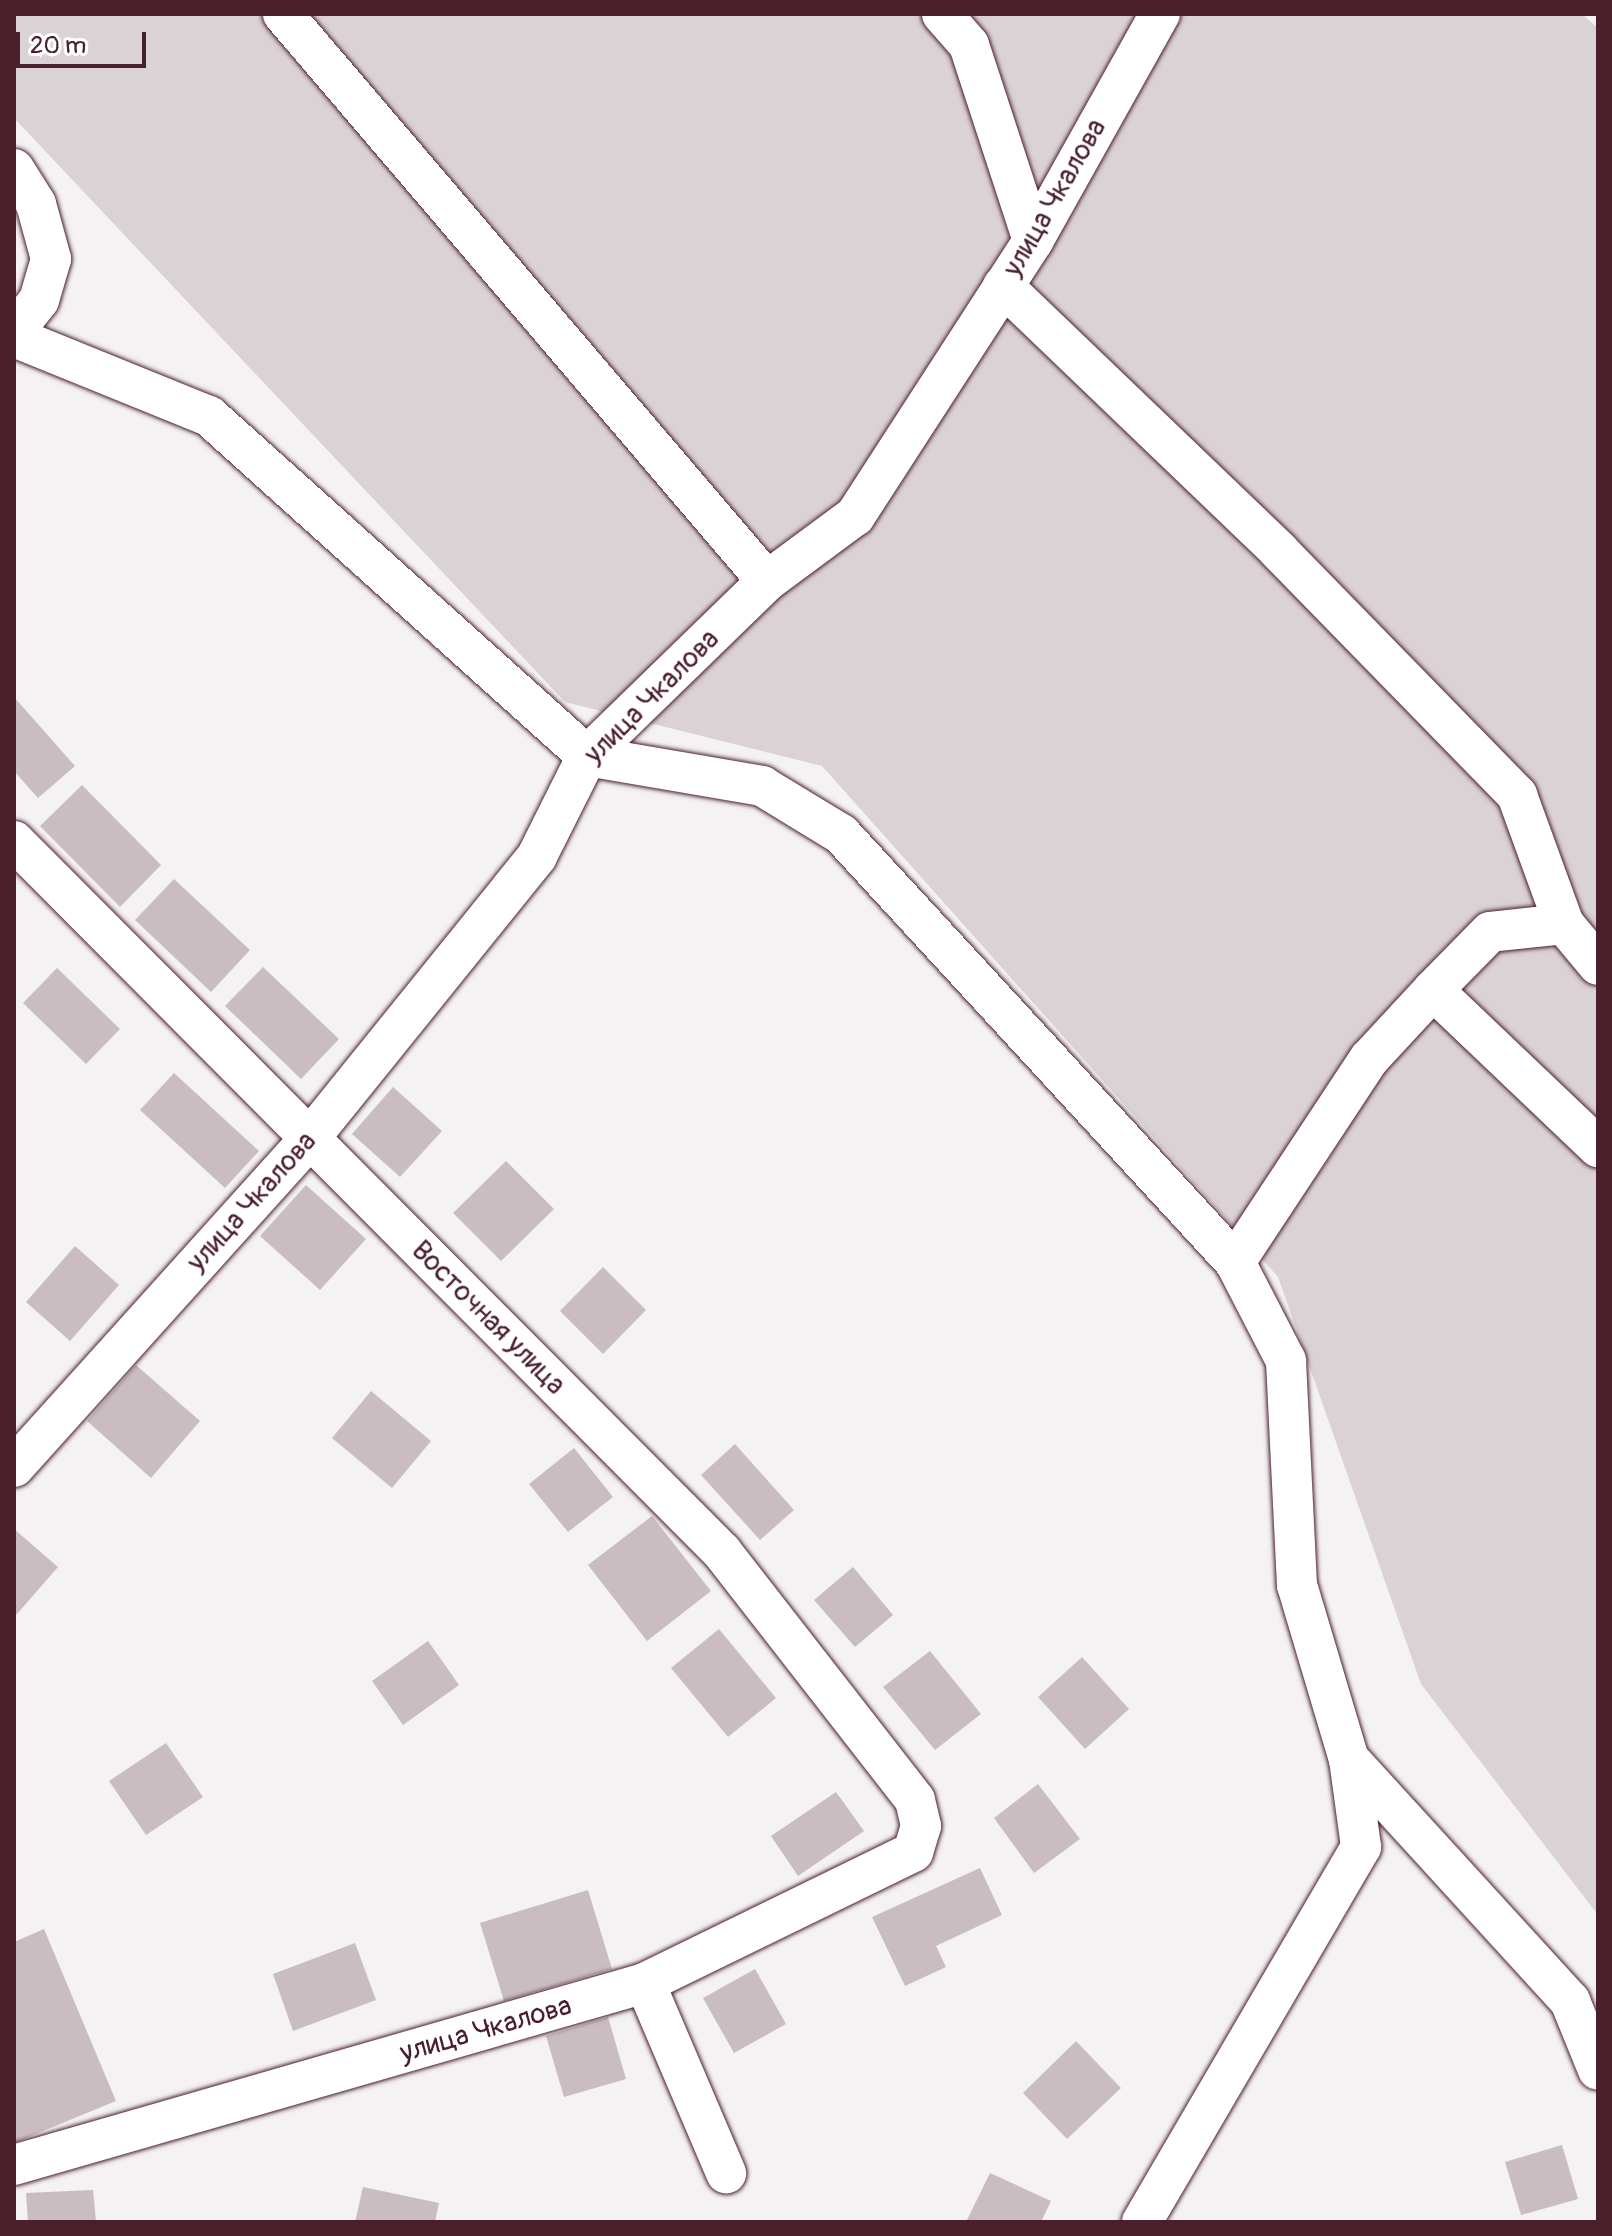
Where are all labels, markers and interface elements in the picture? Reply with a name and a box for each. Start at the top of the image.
scale bar [20,16,150,66]
text: 20 m [30,31,86,60]
street label: улица Чкалова [996,113,1114,283]
street label: улица Чкалова [578,623,726,771]
street label: улица Чкалова [180,1125,324,1279]
street label: Восточная улица [404,1234,572,1402]
street label: улица Чкалова [396,1990,576,2070]

